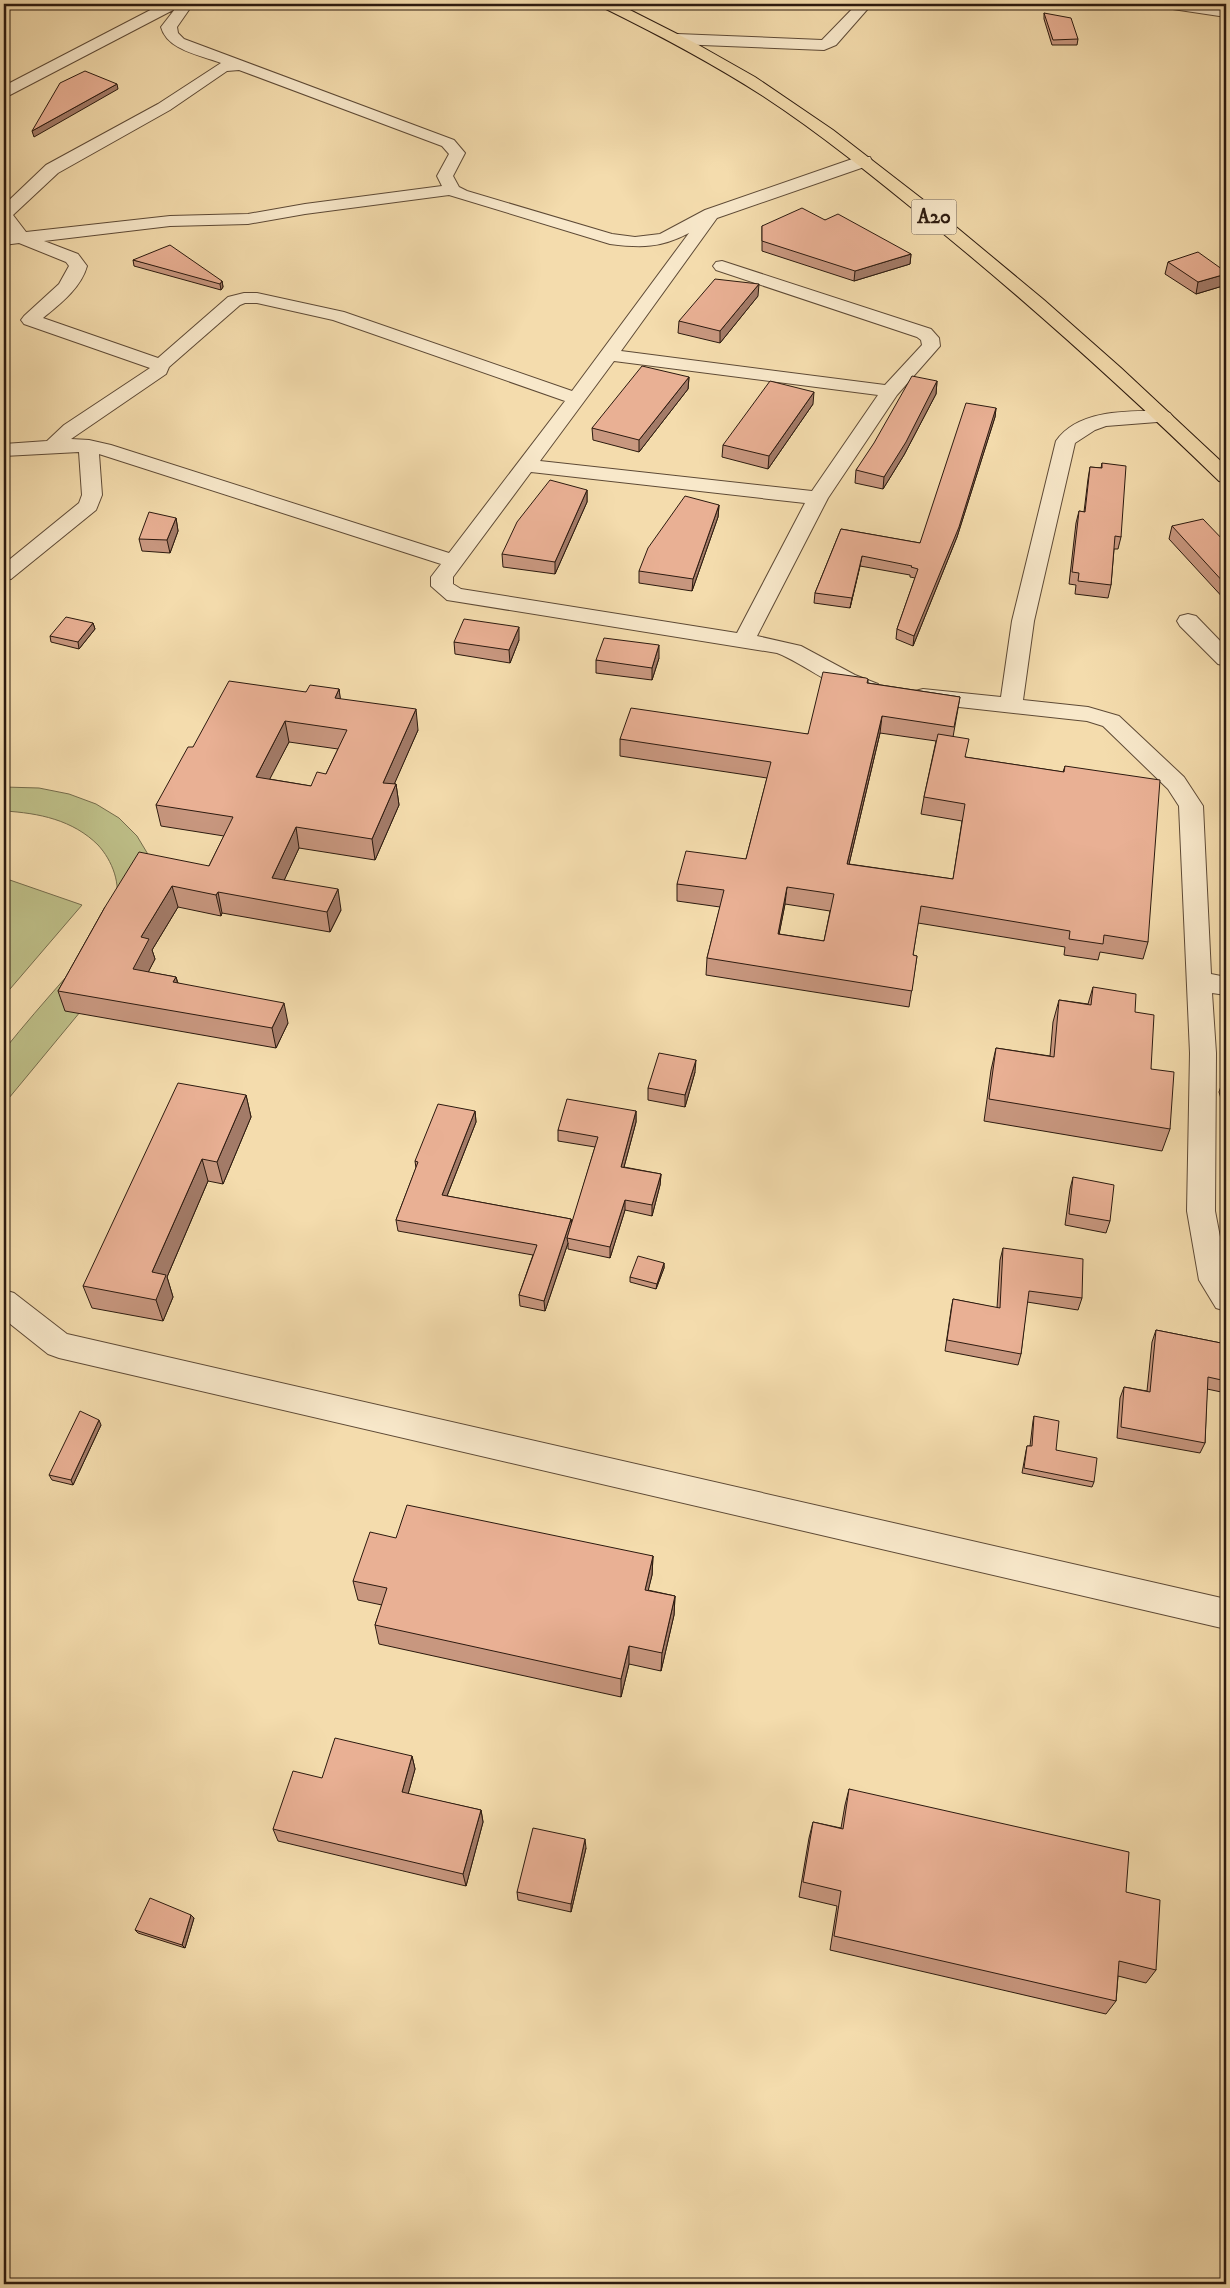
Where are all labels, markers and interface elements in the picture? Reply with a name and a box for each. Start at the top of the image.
road number: A20 [912,200,956,234]

